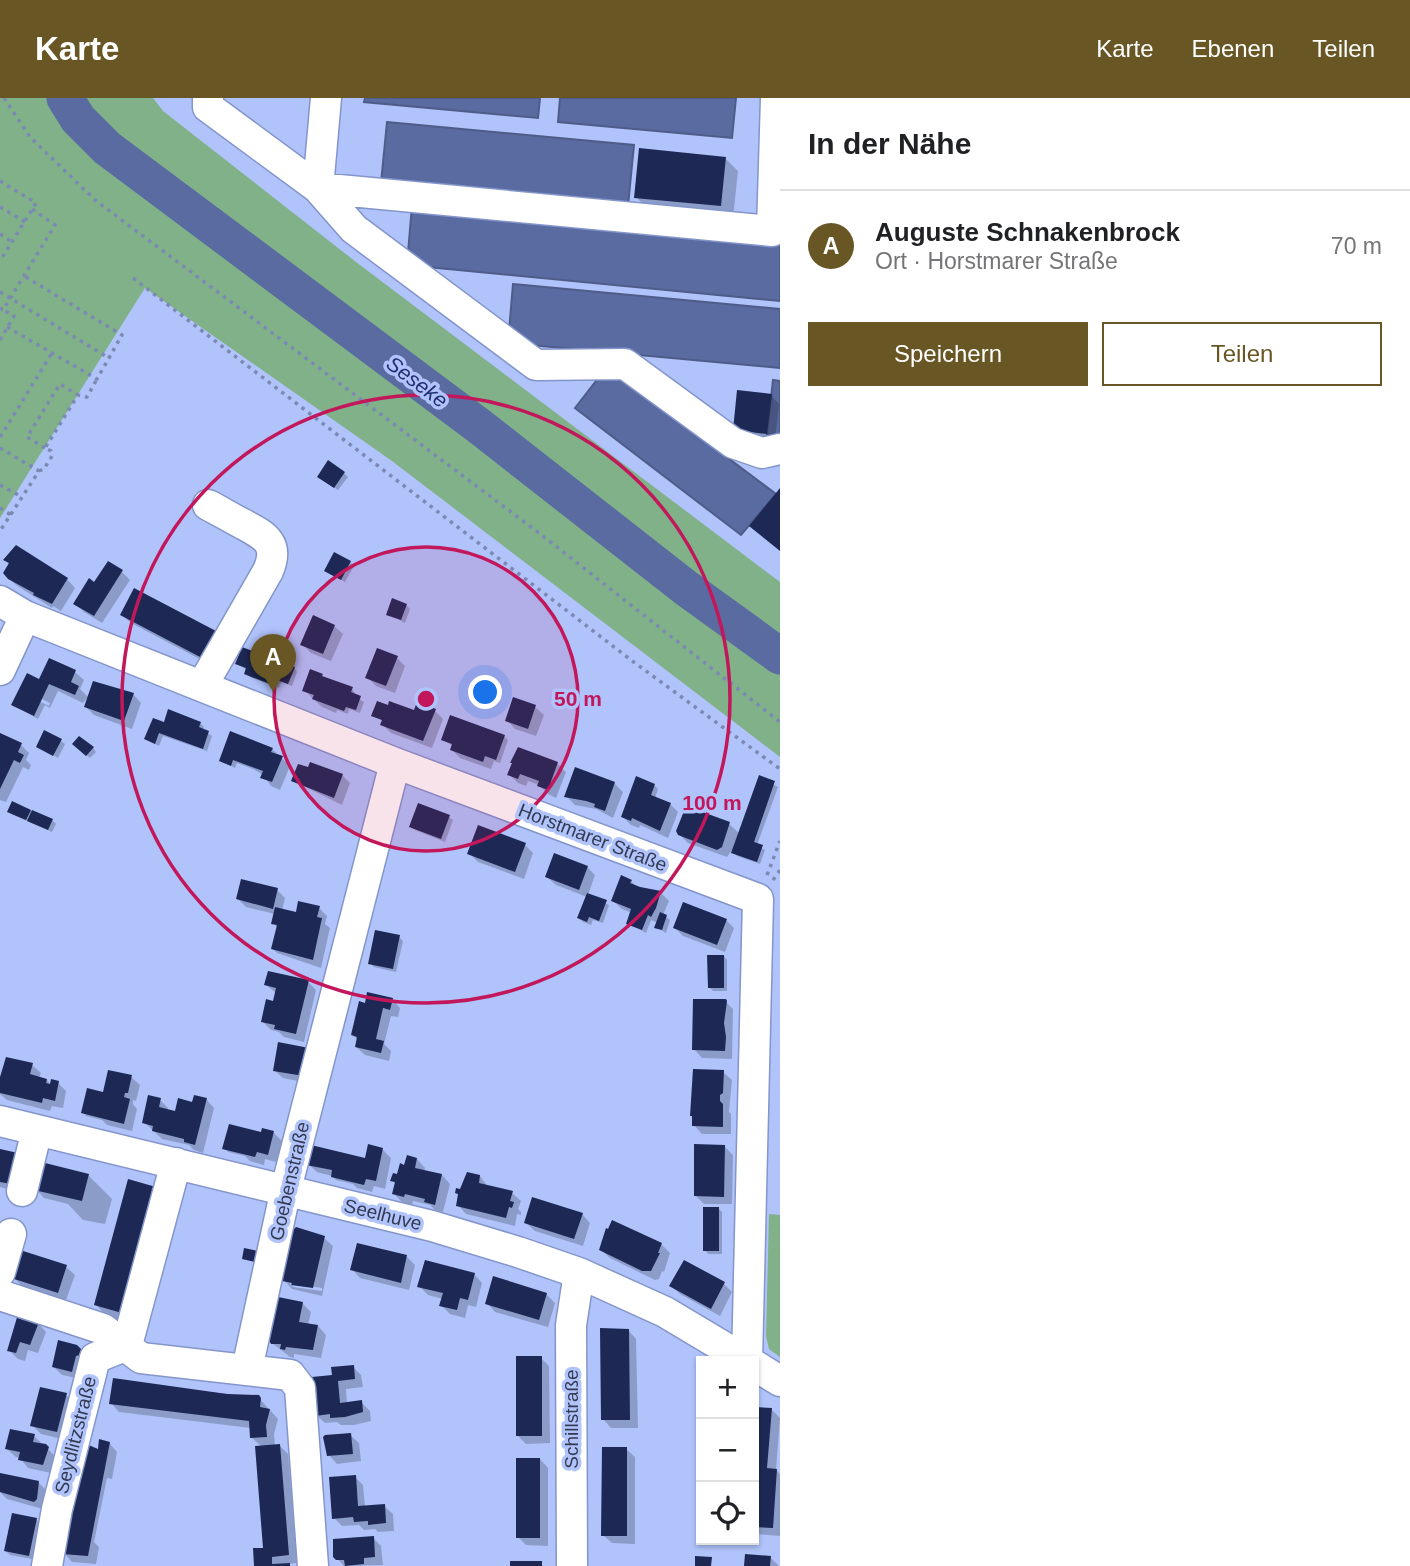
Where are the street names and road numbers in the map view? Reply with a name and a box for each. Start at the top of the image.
street label: Horstmarer Straße [516,799,670,875]
street label: Goebenstraße [266,1120,313,1243]
street label: Seelhuve [342,1195,424,1234]
street label: Schillstraße [561,1369,582,1469]
street label: Seydlitzstraße [51,1374,100,1496]

